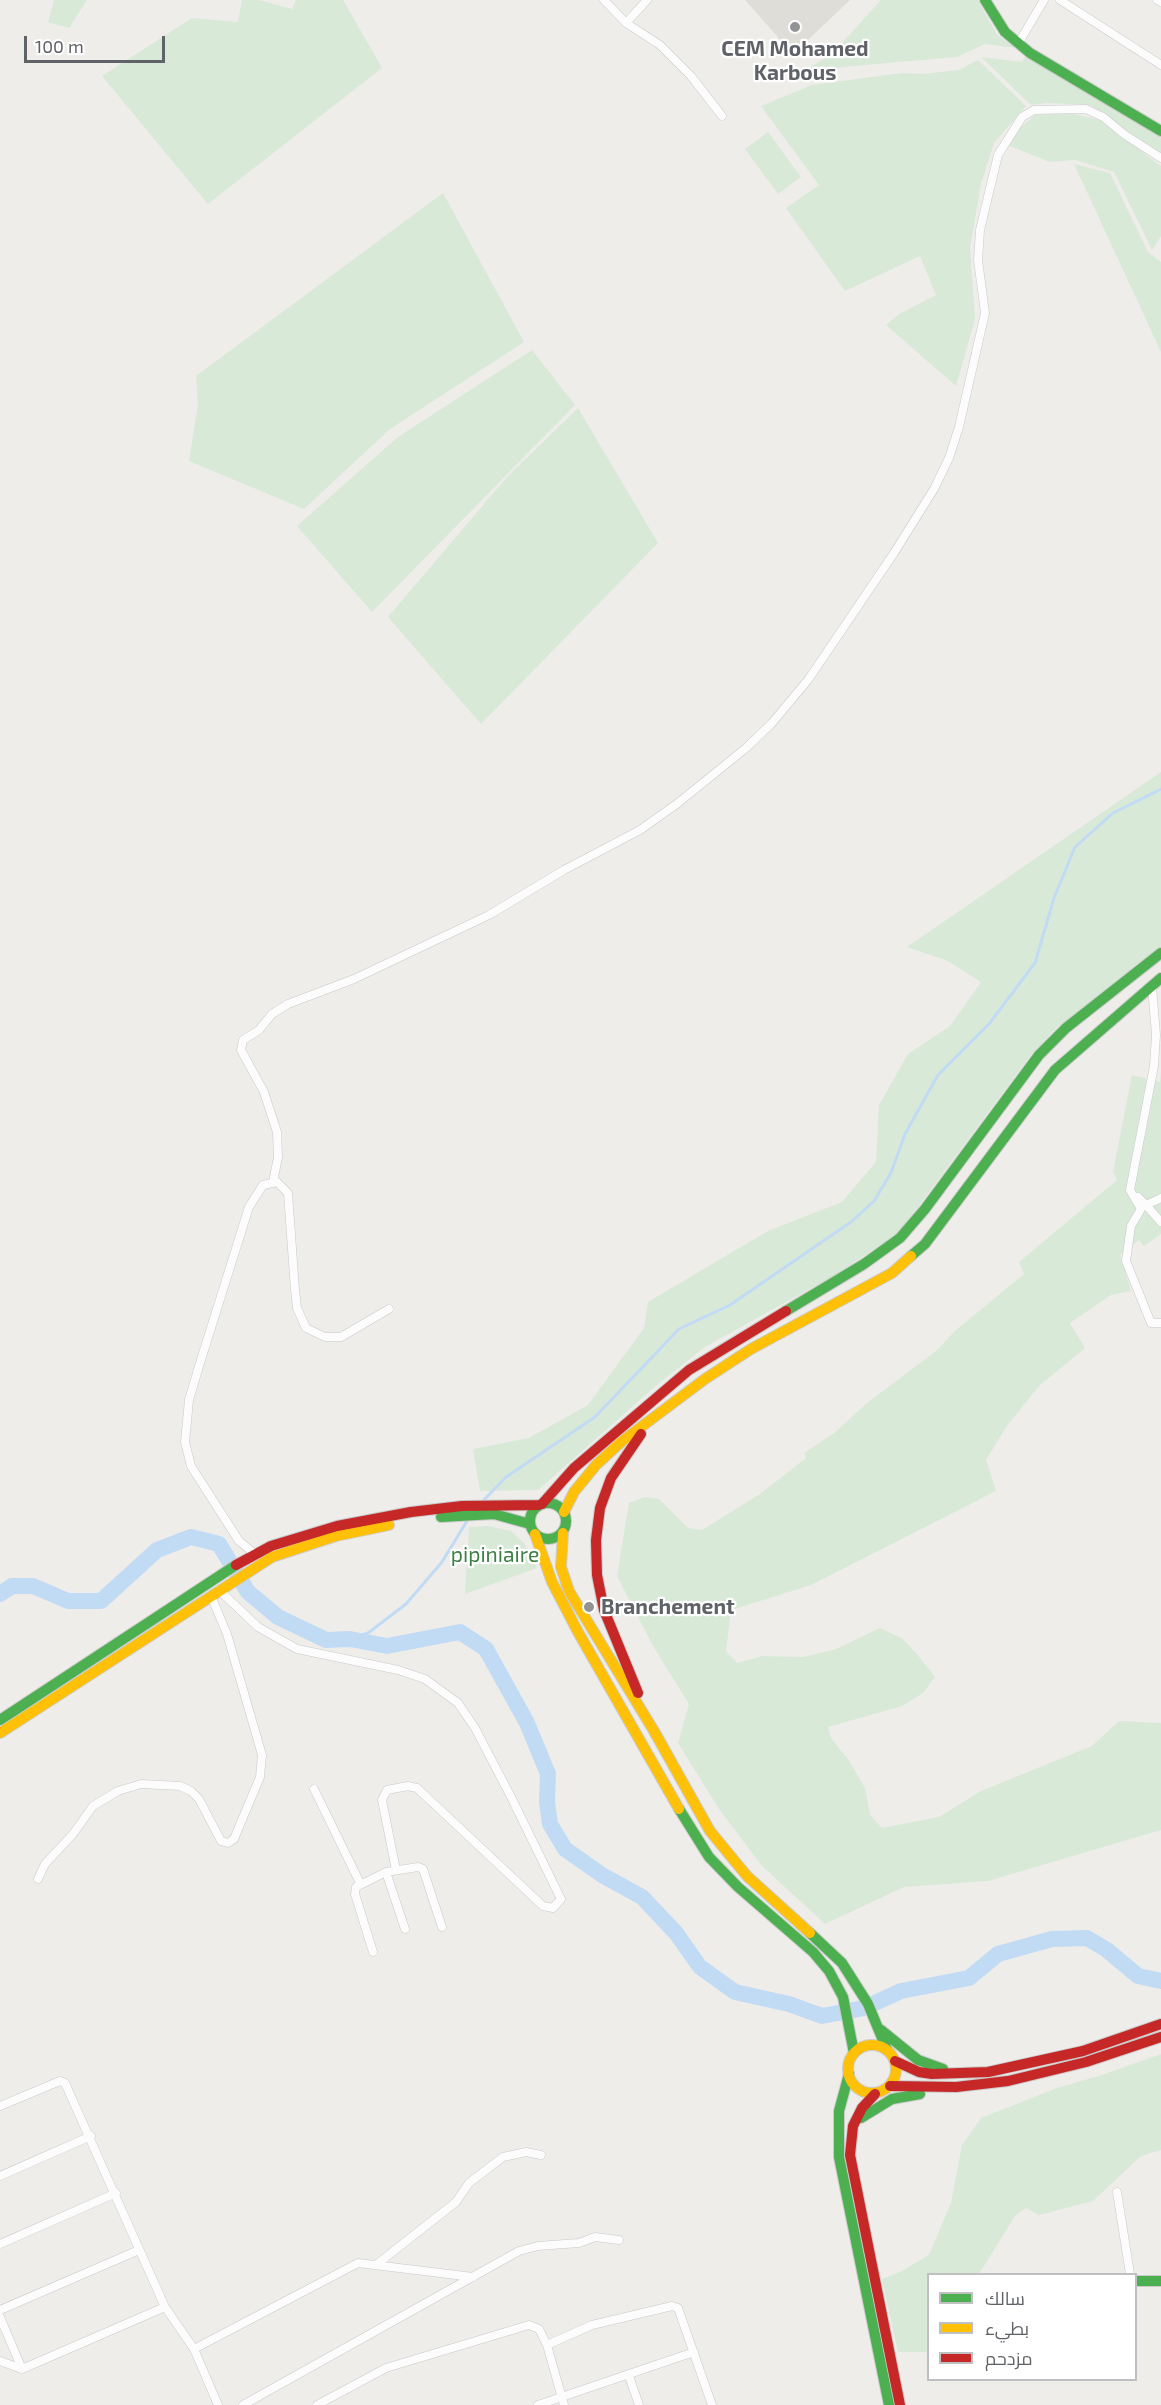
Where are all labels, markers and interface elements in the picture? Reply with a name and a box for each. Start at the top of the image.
marker: CEM Mohamed Karbous [788,20,802,34]
scale bar [27,24,168,62]
text: 100 m [35,35,84,57]
place label: CEM Mohamed Karbous [721,36,869,86]
park label: pipiniaire [451,1542,539,1568]
place label: Branchement [601,1594,735,1620]
marker: Branchement [582,1600,596,1614]
legend [927,2273,1137,2381]
text: سالك [985,2287,1025,2309]
text: بطيء [985,2317,1029,2339]
text: مزدحم [985,2347,1033,2369]

